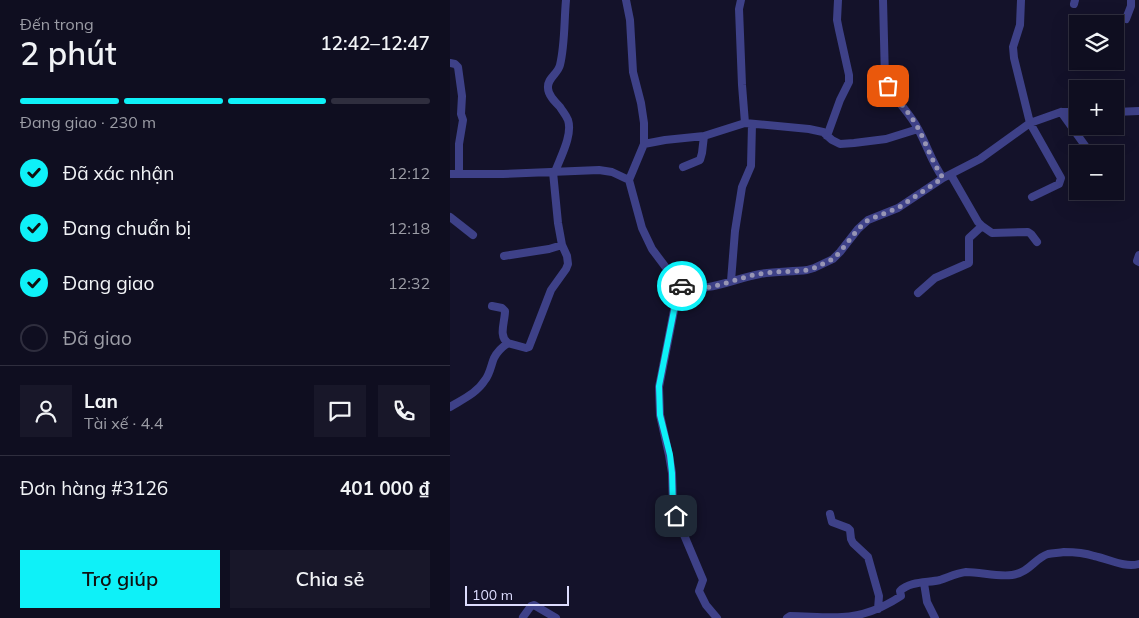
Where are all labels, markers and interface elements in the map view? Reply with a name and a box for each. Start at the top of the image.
text: Đến trong [20,14,94,34]
map controls [1069,15,1124,200]
button: layers [1069,15,1124,70]
text: 12:42–12:47 [320,31,430,55]
text: 2 phút [20,33,117,73]
pin [867,65,909,107]
icon: bag [874,72,902,100]
button: + [1069,80,1124,135]
text: Đang giao · 230 m [20,112,156,132]
button: − [1069,145,1124,200]
icon: check [20,159,48,187]
text: Đã xác nhận [63,161,174,185]
text: 12:12 [388,163,430,183]
icon: check [20,214,48,242]
text: Đang chuẩn bị [63,216,191,240]
text: 12:18 [388,218,430,238]
courier [657,261,707,311]
icon: check [20,269,48,297]
text: Đang giao [63,271,154,295]
icon: car [668,272,696,300]
text: 12:32 [388,273,430,293]
text: Đã giao [63,326,132,350]
button: person [20,385,72,437]
button: chat [314,385,366,437]
button: phone [378,385,430,437]
text: Lan [84,389,118,413]
text: Tài xế · 4.4 [84,413,163,433]
text: Đơn hàng #3126 [20,476,168,500]
text: 401 000 ₫ [340,476,430,500]
pin [655,495,697,537]
icon: home [662,502,690,530]
button: Trợ giúp [20,550,220,608]
button: Chia sẻ [230,550,430,608]
scale bar [465,583,569,606]
text: 100 m [472,586,513,604]

